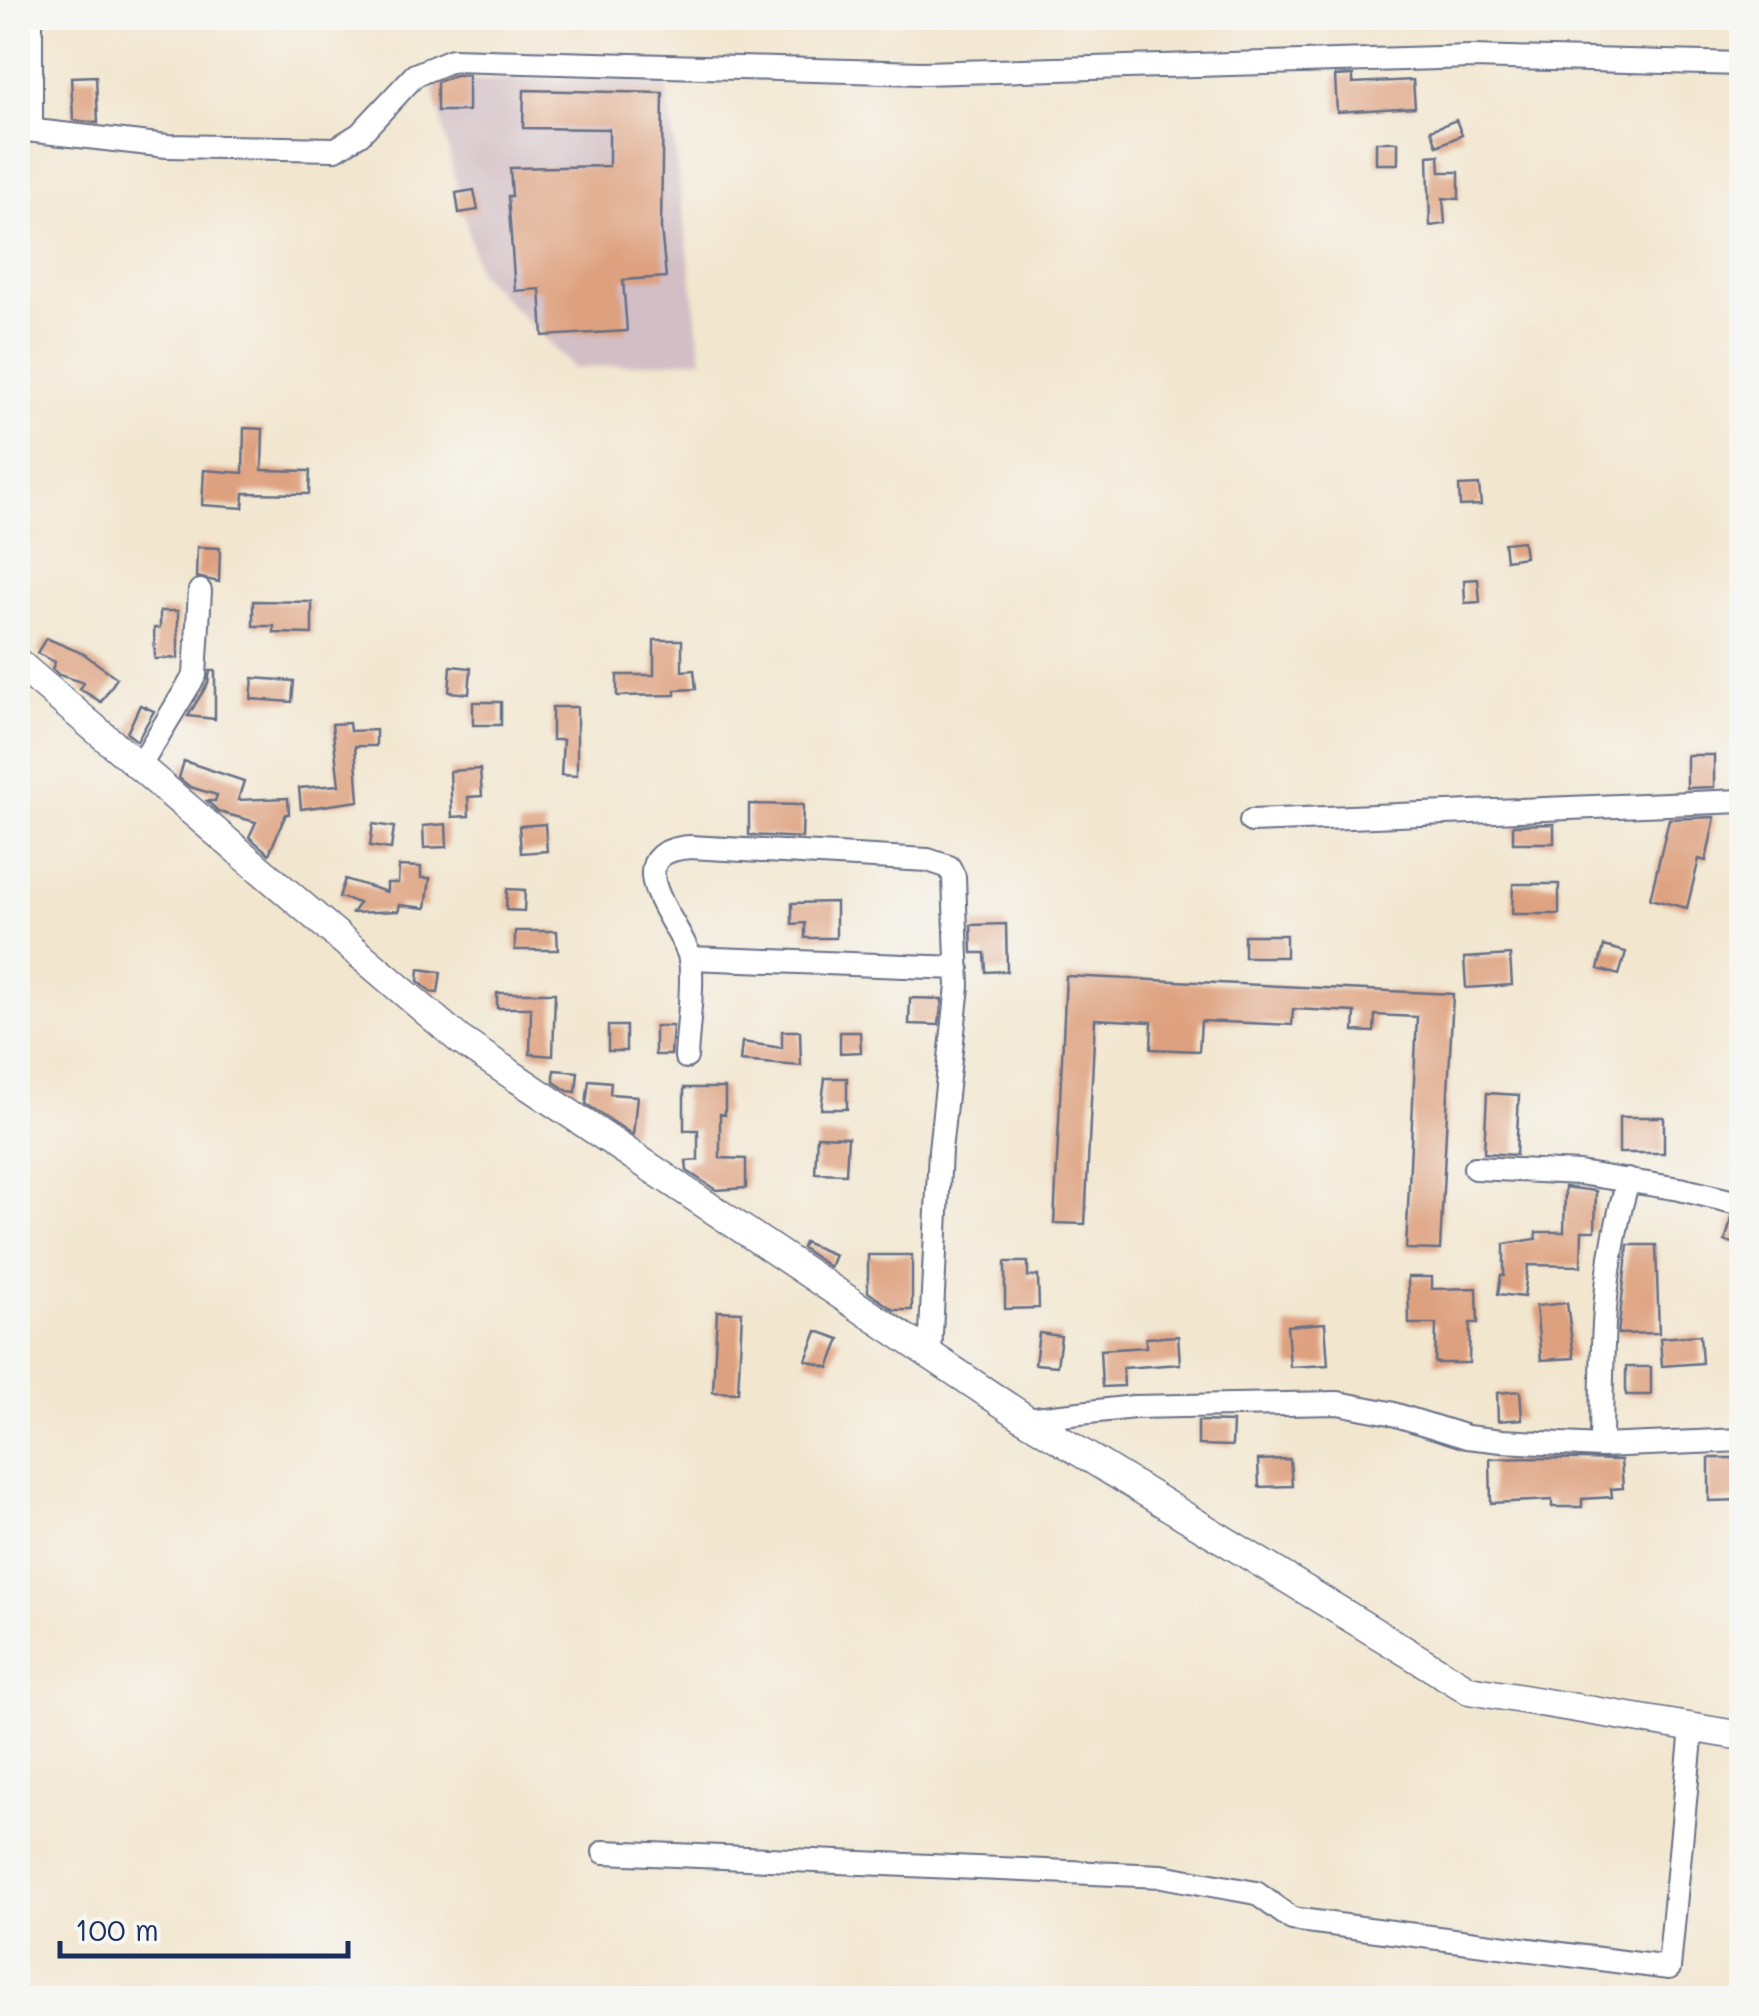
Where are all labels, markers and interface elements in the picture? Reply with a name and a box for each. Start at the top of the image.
scale bar [60,1896,348,1958]
text: 100 m [75,1909,159,1949]

